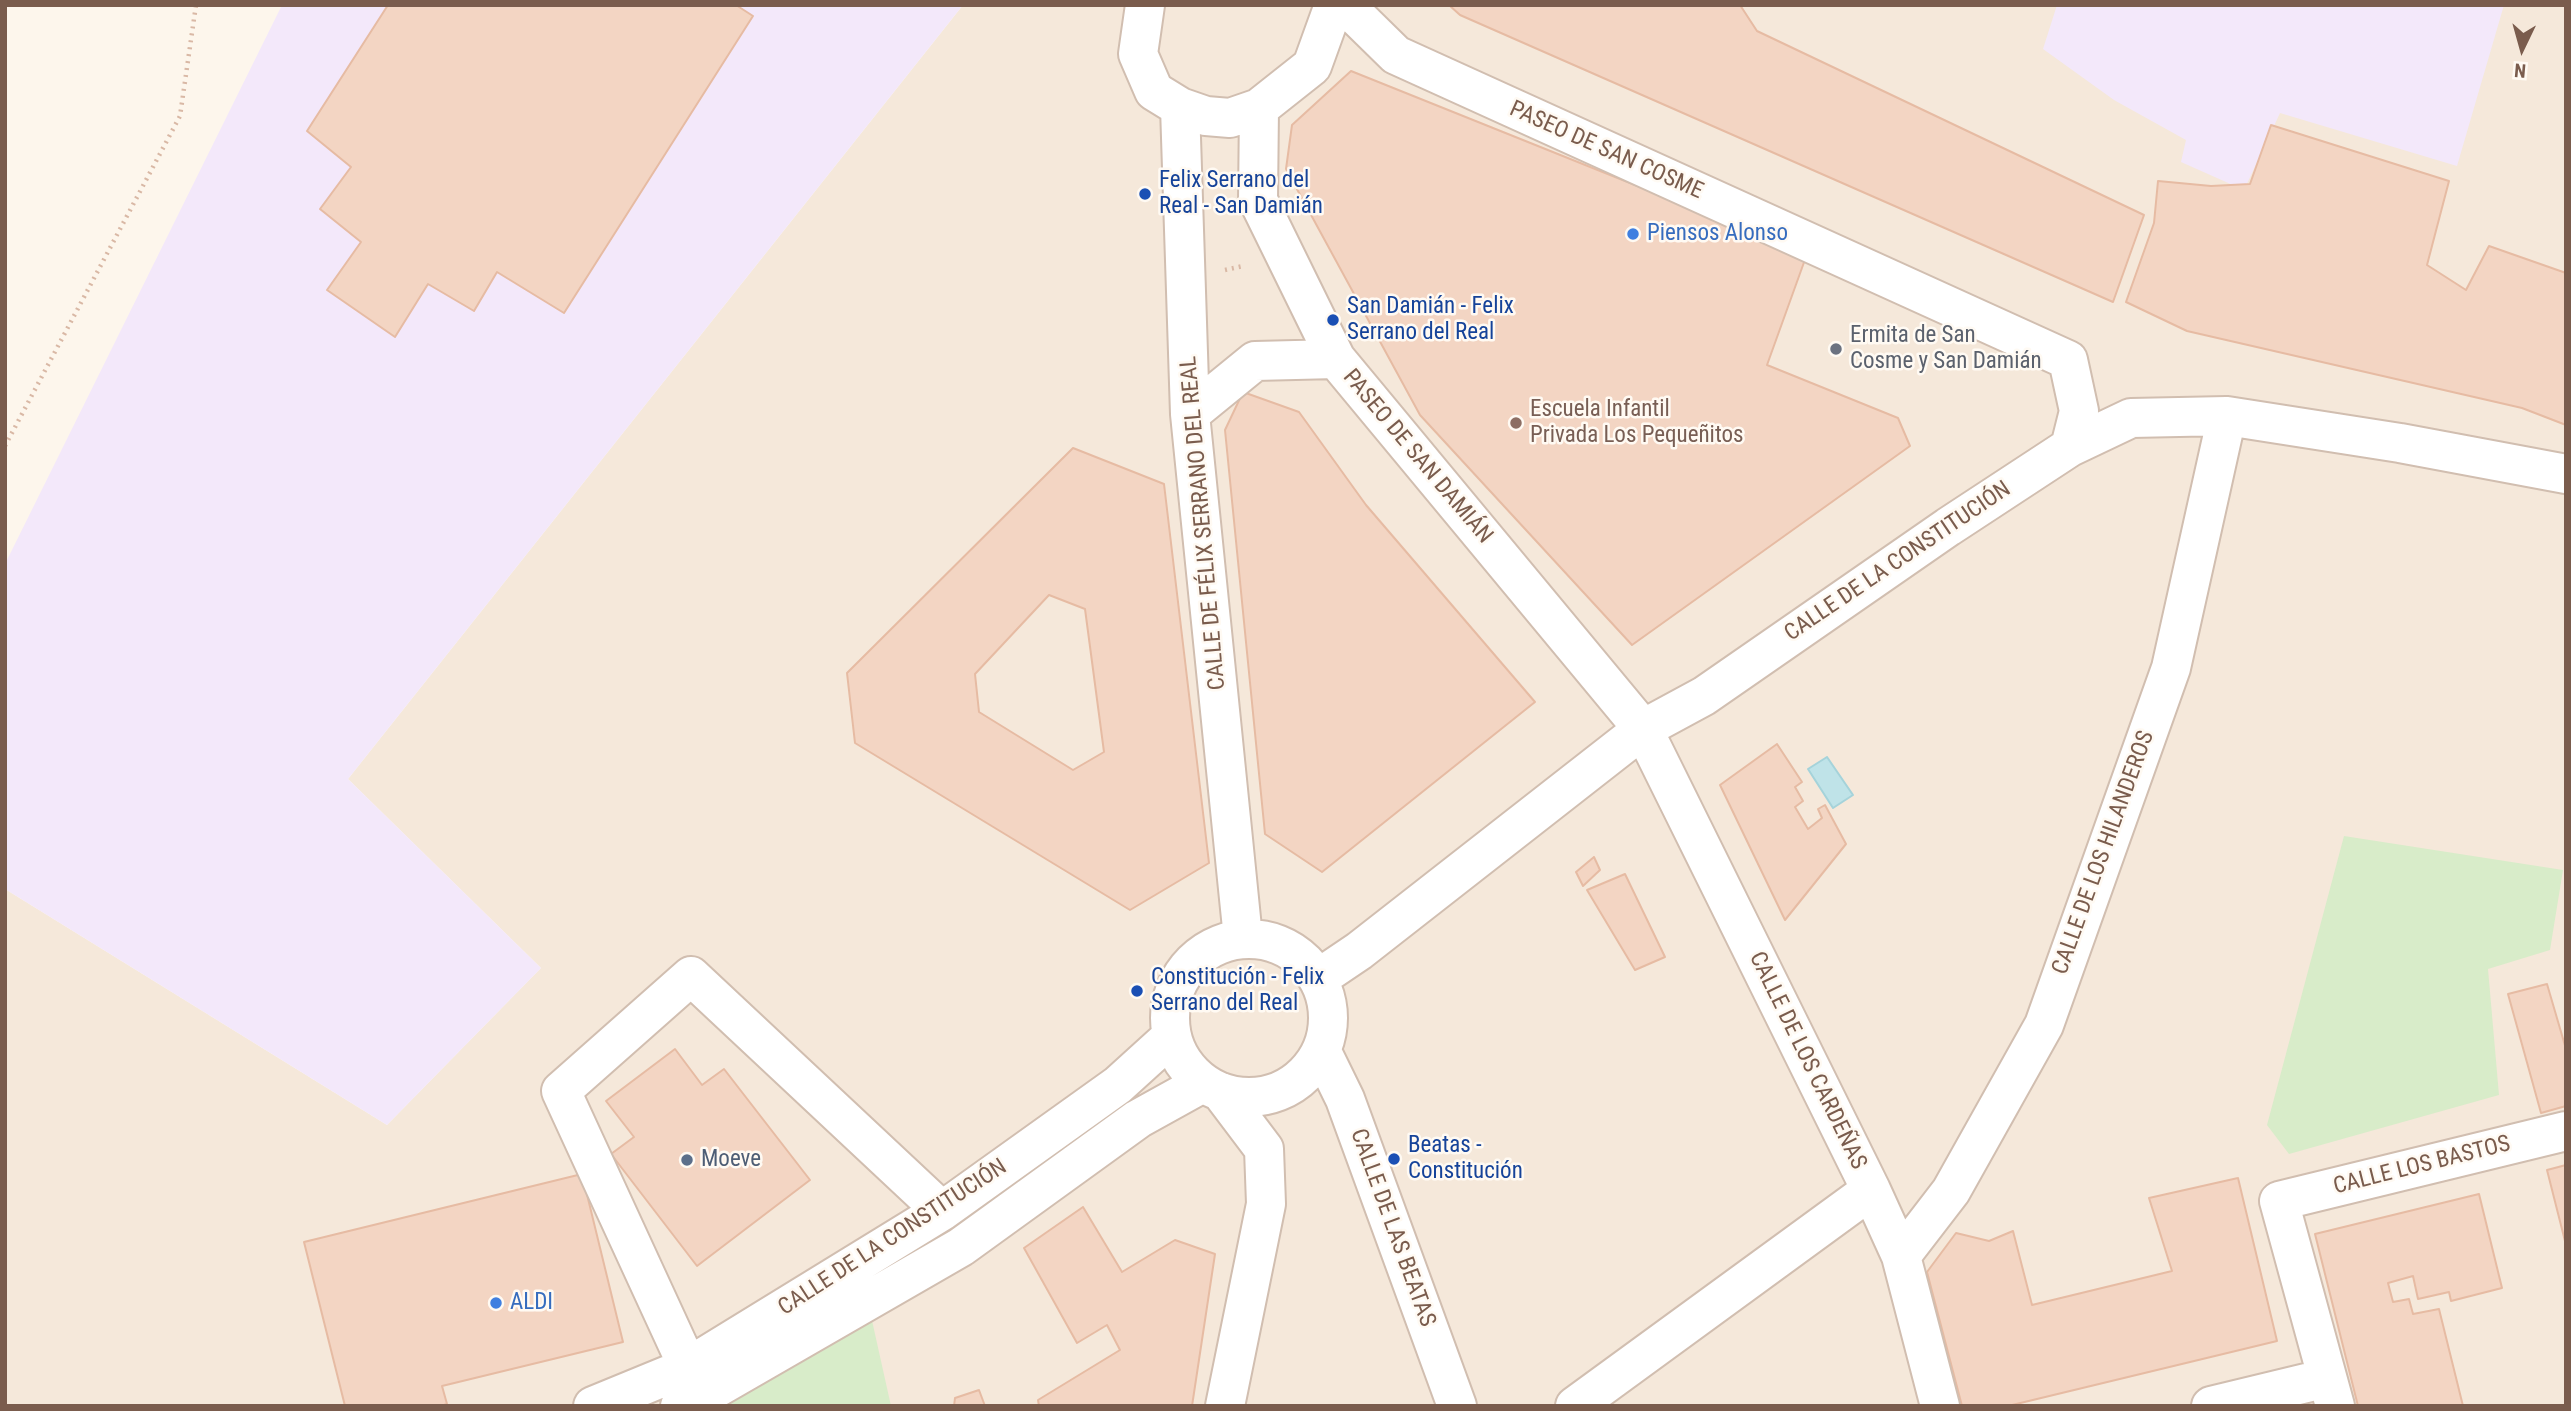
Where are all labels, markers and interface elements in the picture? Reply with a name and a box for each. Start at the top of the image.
north arrow [2487,14,2557,84]
text: N [2513,58,2527,82]
street label: PASEO DE SAN COSME [1505,96,1707,206]
place label: Felix Serrano del Real - San Damián [1159,167,1323,221]
marker: Felix Serrano del Real - San Damián [1137,186,1153,202]
place label: Piensos Alonso [1647,220,1788,248]
marker: Piensos Alonso [1625,226,1641,242]
place label: San Damián - Felix Serrano del Real [1347,293,1514,347]
marker: San Damián - Felix Serrano del Real [1325,312,1341,328]
place label: Ermita de San Cosme y San Damián [1850,322,2042,376]
marker: Ermita de San Cosme y San Damián [1828,341,1844,357]
street label: CALLE DE FÉLIX SERRANO DEL REAL [1176,355,1232,691]
street label: PASEO DE SAN DAMIÁN [1336,364,1498,550]
place label: Escuela Infantil Privada Los Pequeñitos [1530,396,1744,450]
marker: Escuela Infantil Privada Los Pequeñitos [1508,415,1524,431]
street label: CALLE DE LA CONSTITUCIÓN [1780,476,2016,648]
street label: CALLE DE LOS HILANDEROS [2047,727,2161,979]
street label: CALLE DE LOS CARDEÑAS [1742,948,1872,1174]
place label: Constitución - Felix Serrano del Real [1151,964,1324,1018]
marker: Constitución - Felix Serrano del Real [1129,983,1145,999]
street label: CALLE DE LAS BEATAS [1343,1125,1441,1331]
street label: CALLE LOS BASTOS [2331,1131,2513,1201]
place label: Beatas - Constitución [1408,1132,1523,1186]
place label: Moeve [701,1146,761,1174]
marker: Beatas - Constitución [1386,1151,1402,1167]
marker: Moeve [679,1152,695,1168]
street label: CALLE DE LA CONSTITUCIÓN [774,1154,1012,1322]
place label: ALDI [510,1289,553,1317]
marker: ALDI [488,1295,504,1311]

